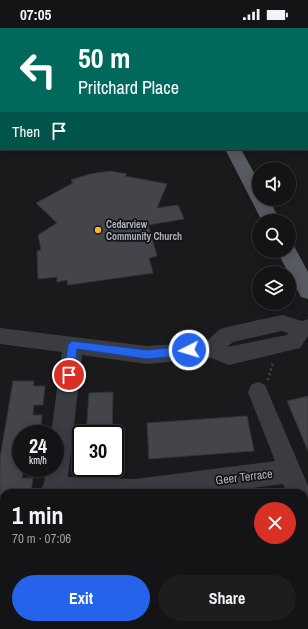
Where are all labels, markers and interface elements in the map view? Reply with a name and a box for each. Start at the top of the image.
text: 07:05 [20,4,51,25]
text: 50 m [78,39,130,77]
icon: left [12,44,64,96]
text: Pritchard Place [78,75,179,100]
icon: arrive [48,120,70,142]
text: Then [12,121,40,142]
map controls [252,162,296,310]
button: sound [252,162,296,206]
button: search [252,214,296,258]
place label: Cedarview Community Church [106,218,182,243]
marker: Cedarview Community Church [93,225,103,235]
button: layers [252,266,296,310]
position arrow [168,329,210,371]
pin [52,358,86,392]
icon: arrive [58,364,80,386]
speed limit sign: 30 [72,425,124,477]
text: 24 [29,432,47,459]
text: km/h [29,454,47,467]
street label: Geer Terrace [215,466,273,488]
text: 1 min [12,499,63,531]
button: close [254,502,296,544]
text: 70 m · 07:06 [12,530,71,547]
button: Exit [12,575,150,621]
button: Share [158,575,296,621]

